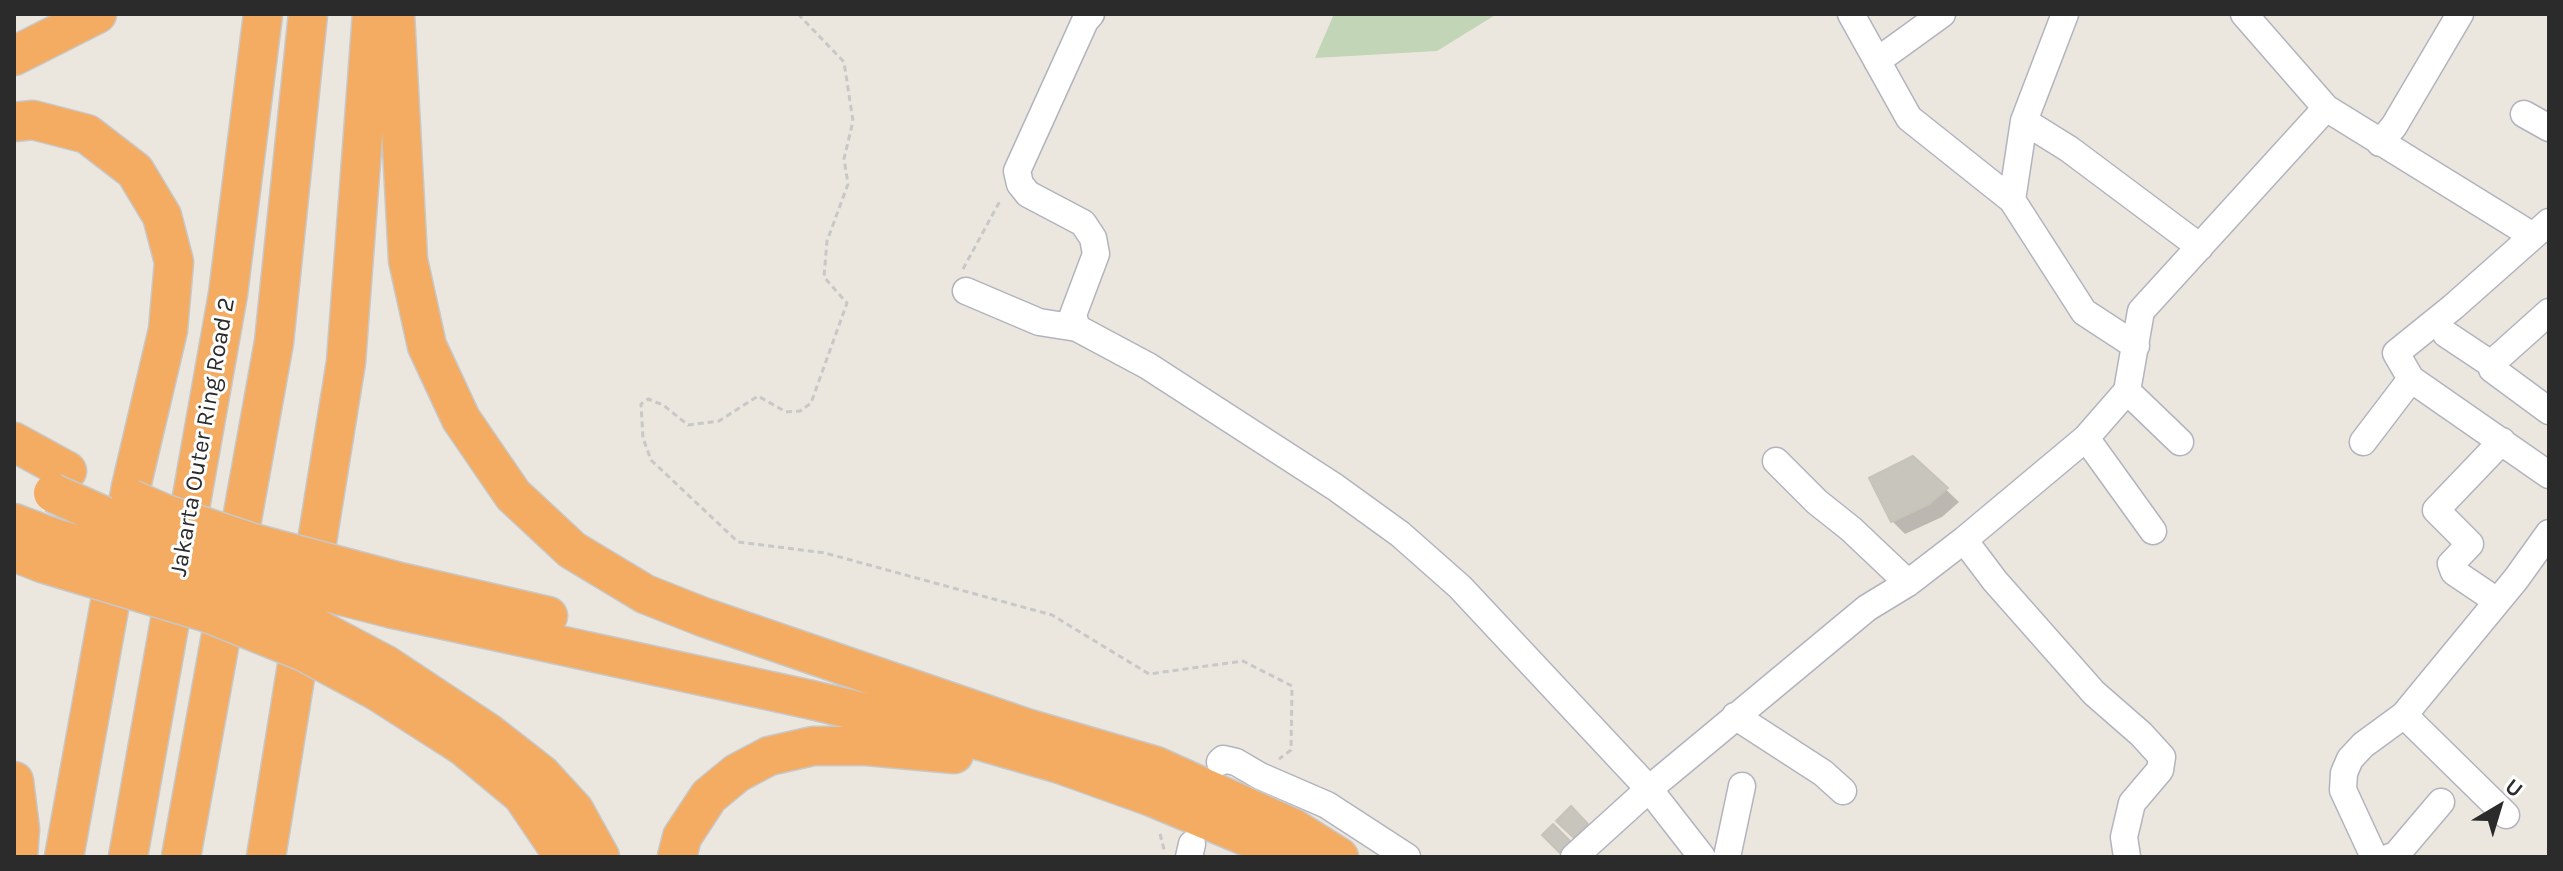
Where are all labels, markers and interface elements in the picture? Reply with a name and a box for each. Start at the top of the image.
street label: Jakarta Outer Ring Road 2 [164,295,242,579]
north arrow [2459,767,2539,847]
text: U [2500,773,2528,803]

